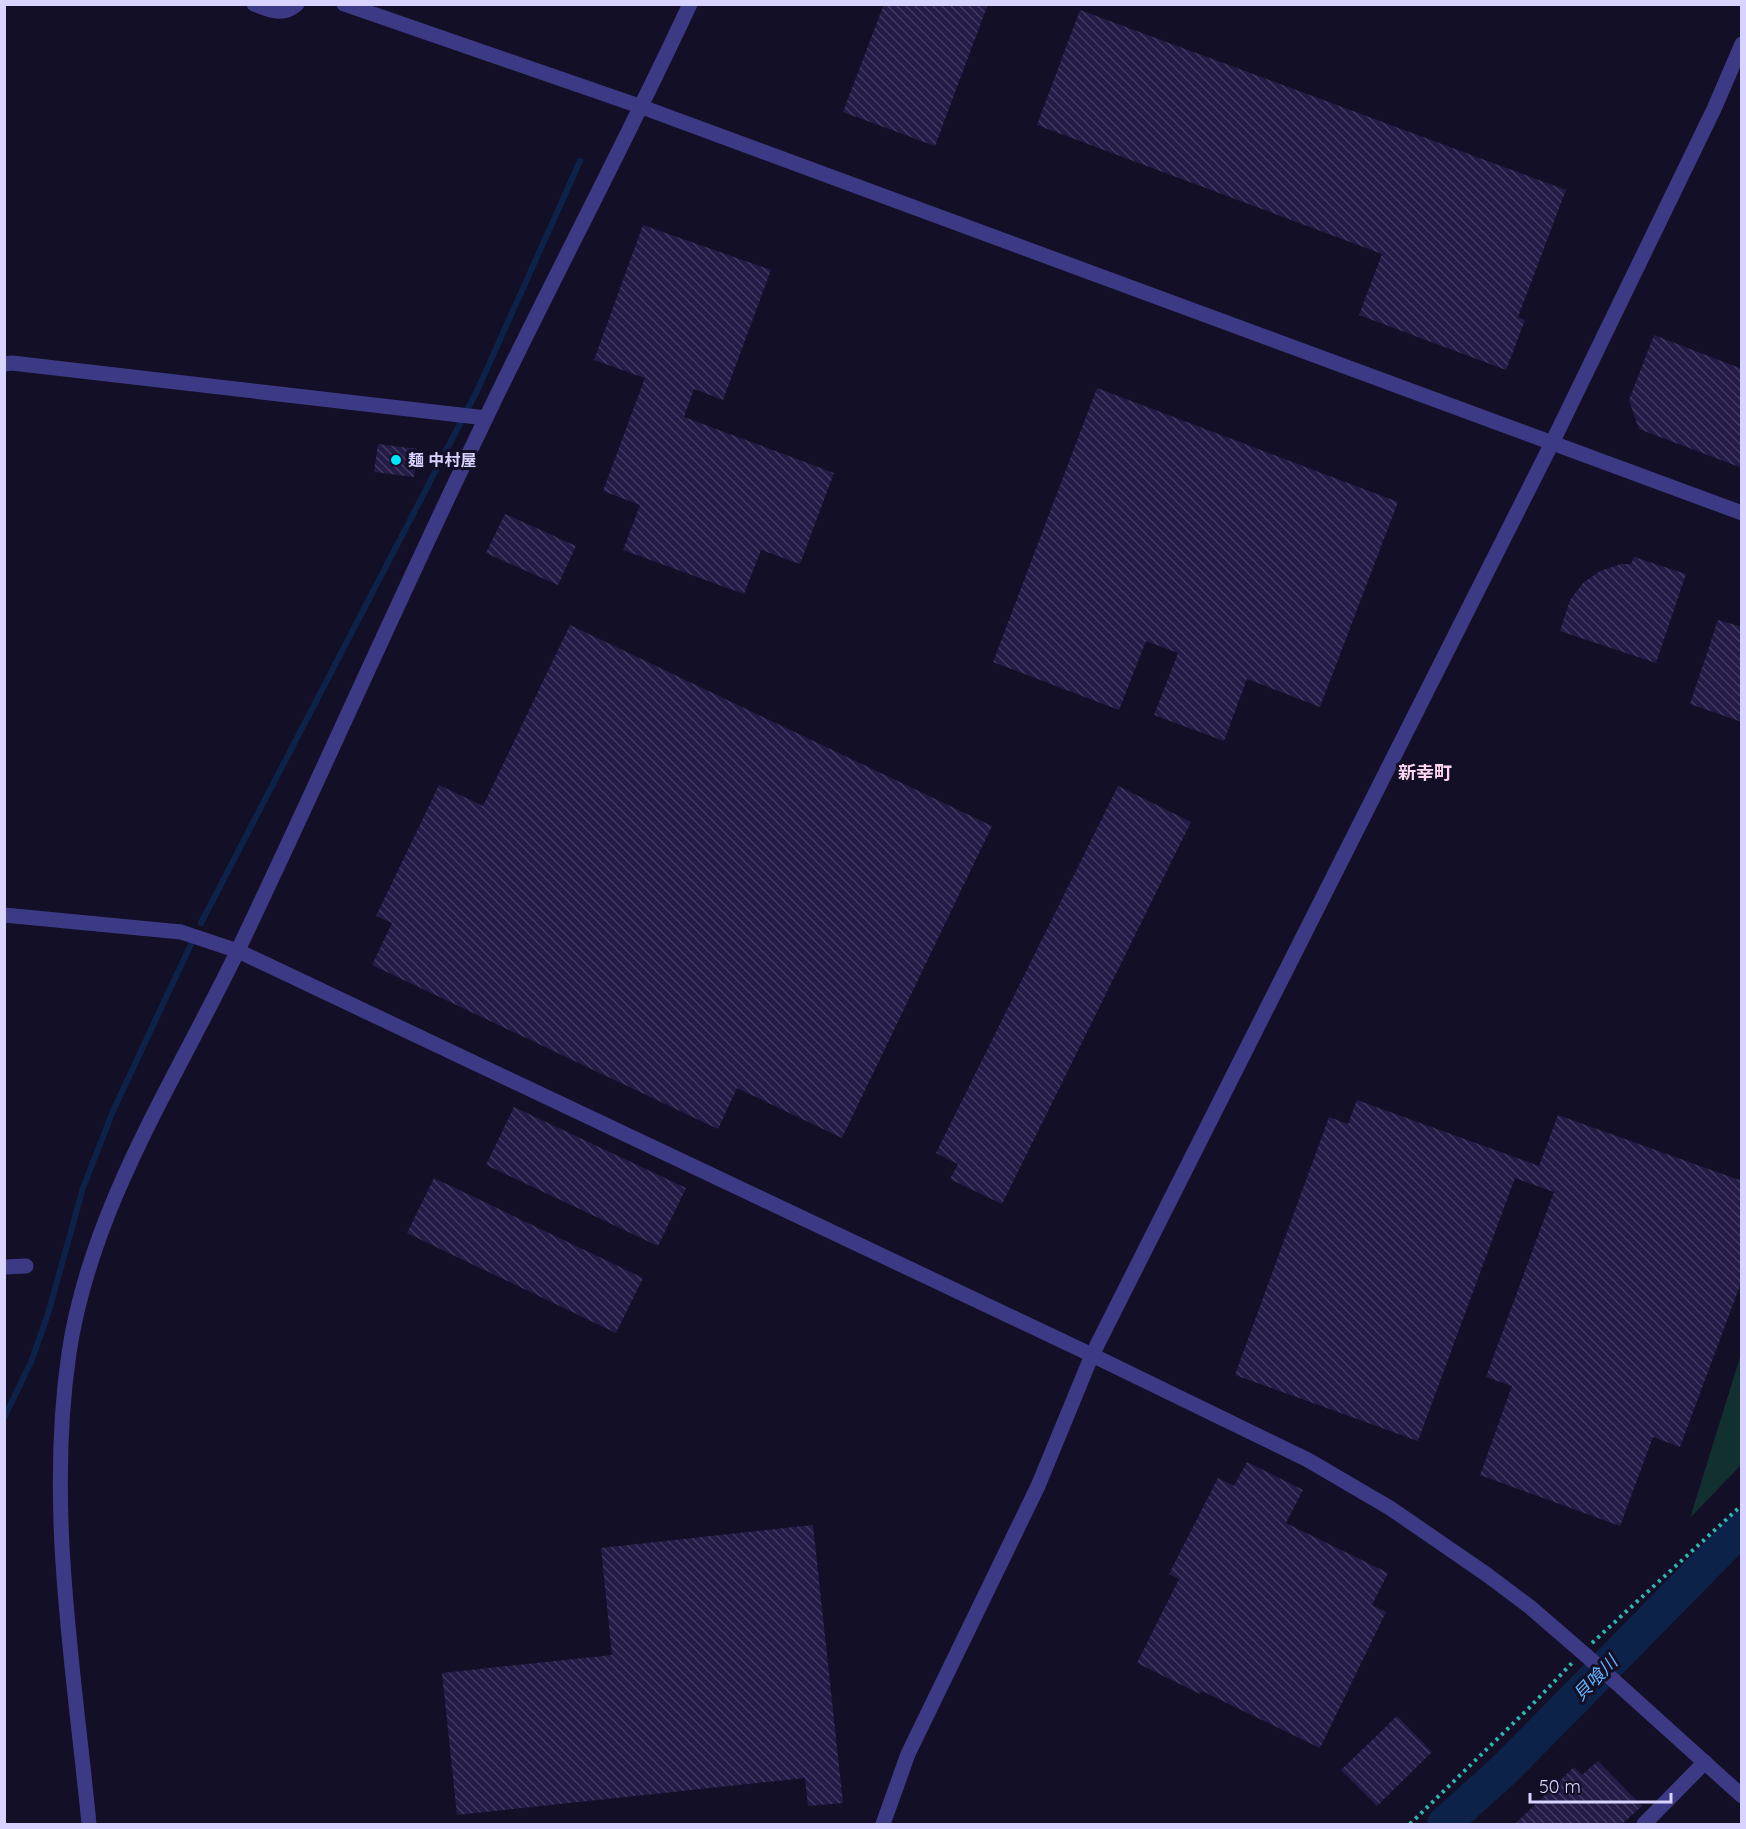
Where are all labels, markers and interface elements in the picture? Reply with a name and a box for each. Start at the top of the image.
place label: 麺 中村屋 [408,450,476,470]
marker: 麺 中村屋 [389,453,403,467]
district label: 新幸町 [1398,761,1452,784]
water label: 貝喰川 [1568,1649,1623,1705]
scale bar [1530,1766,1671,1804]
text: 50 m [1539,1775,1581,1798]

